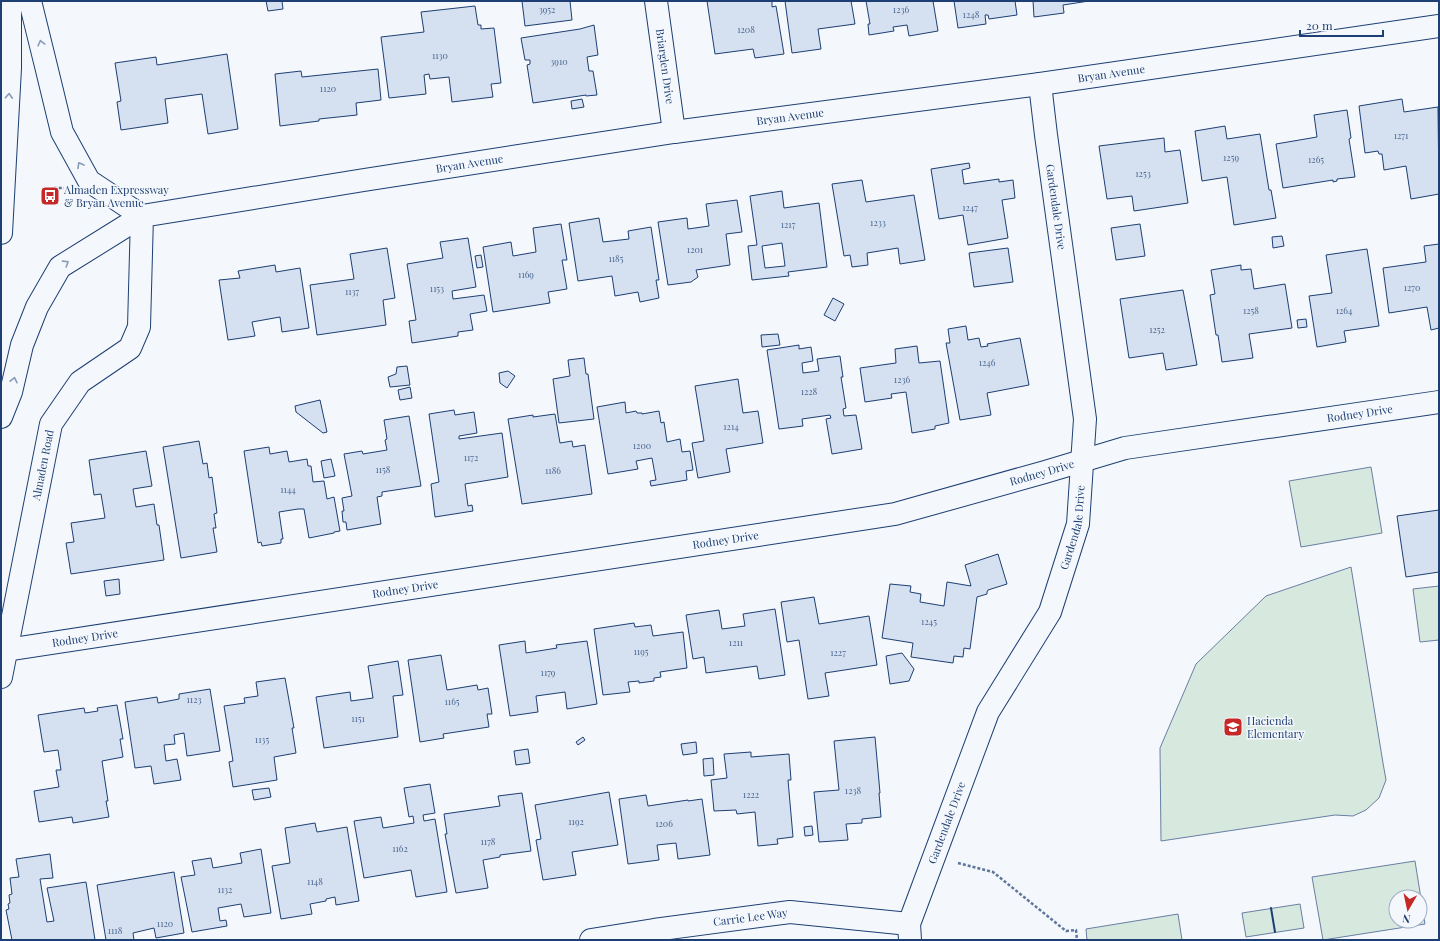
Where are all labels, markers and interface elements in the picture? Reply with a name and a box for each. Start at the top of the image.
house number: 3952 [539,3,555,15]
house number: 1236 [893,3,910,15]
house number: 1248 [963,8,980,20]
scale bar [1300,12,1383,38]
text: 20 m [1306,17,1333,33]
house number: 1208 [737,23,755,35]
street label: Briarglen Drive [653,28,678,105]
one-way arrow [37,40,45,46]
house number: 1130 [432,49,448,61]
house number: 3910 [550,55,568,67]
street label: Bryan Avenue [1076,61,1146,85]
house number: 1120 [320,82,336,94]
one-way arrow [4,93,13,99]
street label: Bryan Avenue [755,104,825,128]
house number: 1271 [1394,129,1409,141]
street label: Bryan Avenue [435,150,505,176]
house number: 1259 [1223,151,1239,163]
house number: 1265 [1308,153,1324,165]
one-way arrow [78,162,85,170]
street label: Gardendale Drive [1043,163,1070,251]
house number: 1253 [1135,167,1151,179]
place label: Almaden Expressway & Bryan Avenue [63,182,169,210]
bus stop icon: Almaden Expressway & Bryan Avenue [39,185,61,207]
house number: 1247 [962,201,978,213]
house number: 1233 [870,216,886,228]
house number: 1217 [781,218,796,230]
house number: 1201 [687,243,704,255]
house number: 1185 [608,252,624,264]
one-way arrow [62,261,69,268]
house number: 1169 [518,268,534,280]
house number: 1270 [1404,281,1420,293]
house number: 1153 [430,282,444,294]
house number: 1137 [345,285,359,297]
house number: 1258 [1243,304,1259,316]
house number: 1264 [1336,304,1353,316]
house number: 1252 [1149,323,1165,335]
house number: 1246 [979,356,996,368]
house number: 1236 [894,373,911,385]
one-way arrow [9,377,17,383]
house number: 1228 [801,385,818,397]
street label: Rodney Drive [1326,401,1394,425]
house number: 1214 [723,420,739,432]
street label: Almaden Road [28,428,57,503]
house number: 1200 [633,439,651,451]
house number: 1172 [464,451,478,463]
street label: Rodney Drive [1008,456,1076,489]
house number: 1158 [376,463,391,475]
house number: 1186 [545,464,561,476]
house number: 1144 [280,483,296,495]
street label: Gardendale Drive [1056,484,1088,571]
street label: Rodney Drive [692,527,760,552]
street label: Rodney Drive [371,576,440,601]
house number: 1245 [921,615,937,627]
street label: Rodney Drive [51,625,119,650]
house number: 1211 [729,636,744,648]
house number: 1195 [634,645,649,657]
house number: 1227 [830,646,846,658]
house number: 1179 [541,666,556,678]
house number: 1123 [186,693,202,705]
house number: 1165 [444,695,460,707]
house number: 1151 [351,712,365,724]
place label: Hacienda Elementary [1247,713,1304,741]
school or university icon: Hacienda Elementary [1222,716,1244,738]
house number: 1135 [255,733,269,745]
street label: Gardendale Drive [924,779,969,866]
house number: 1238 [845,784,862,796]
house number: 1222 [743,788,759,800]
house number: 1192 [568,815,584,827]
house number: 1206 [655,817,673,829]
house number: 1178 [481,835,496,847]
house number: 1162 [392,842,408,854]
house number: 1148 [307,875,323,887]
house number: 1132 [218,883,232,895]
north arrow [1388,889,1428,929]
street label: Carrie Lee Way [712,904,789,929]
text: N [1401,911,1411,927]
house number: 1120 [157,917,173,929]
house number: 1118 [108,924,123,936]

